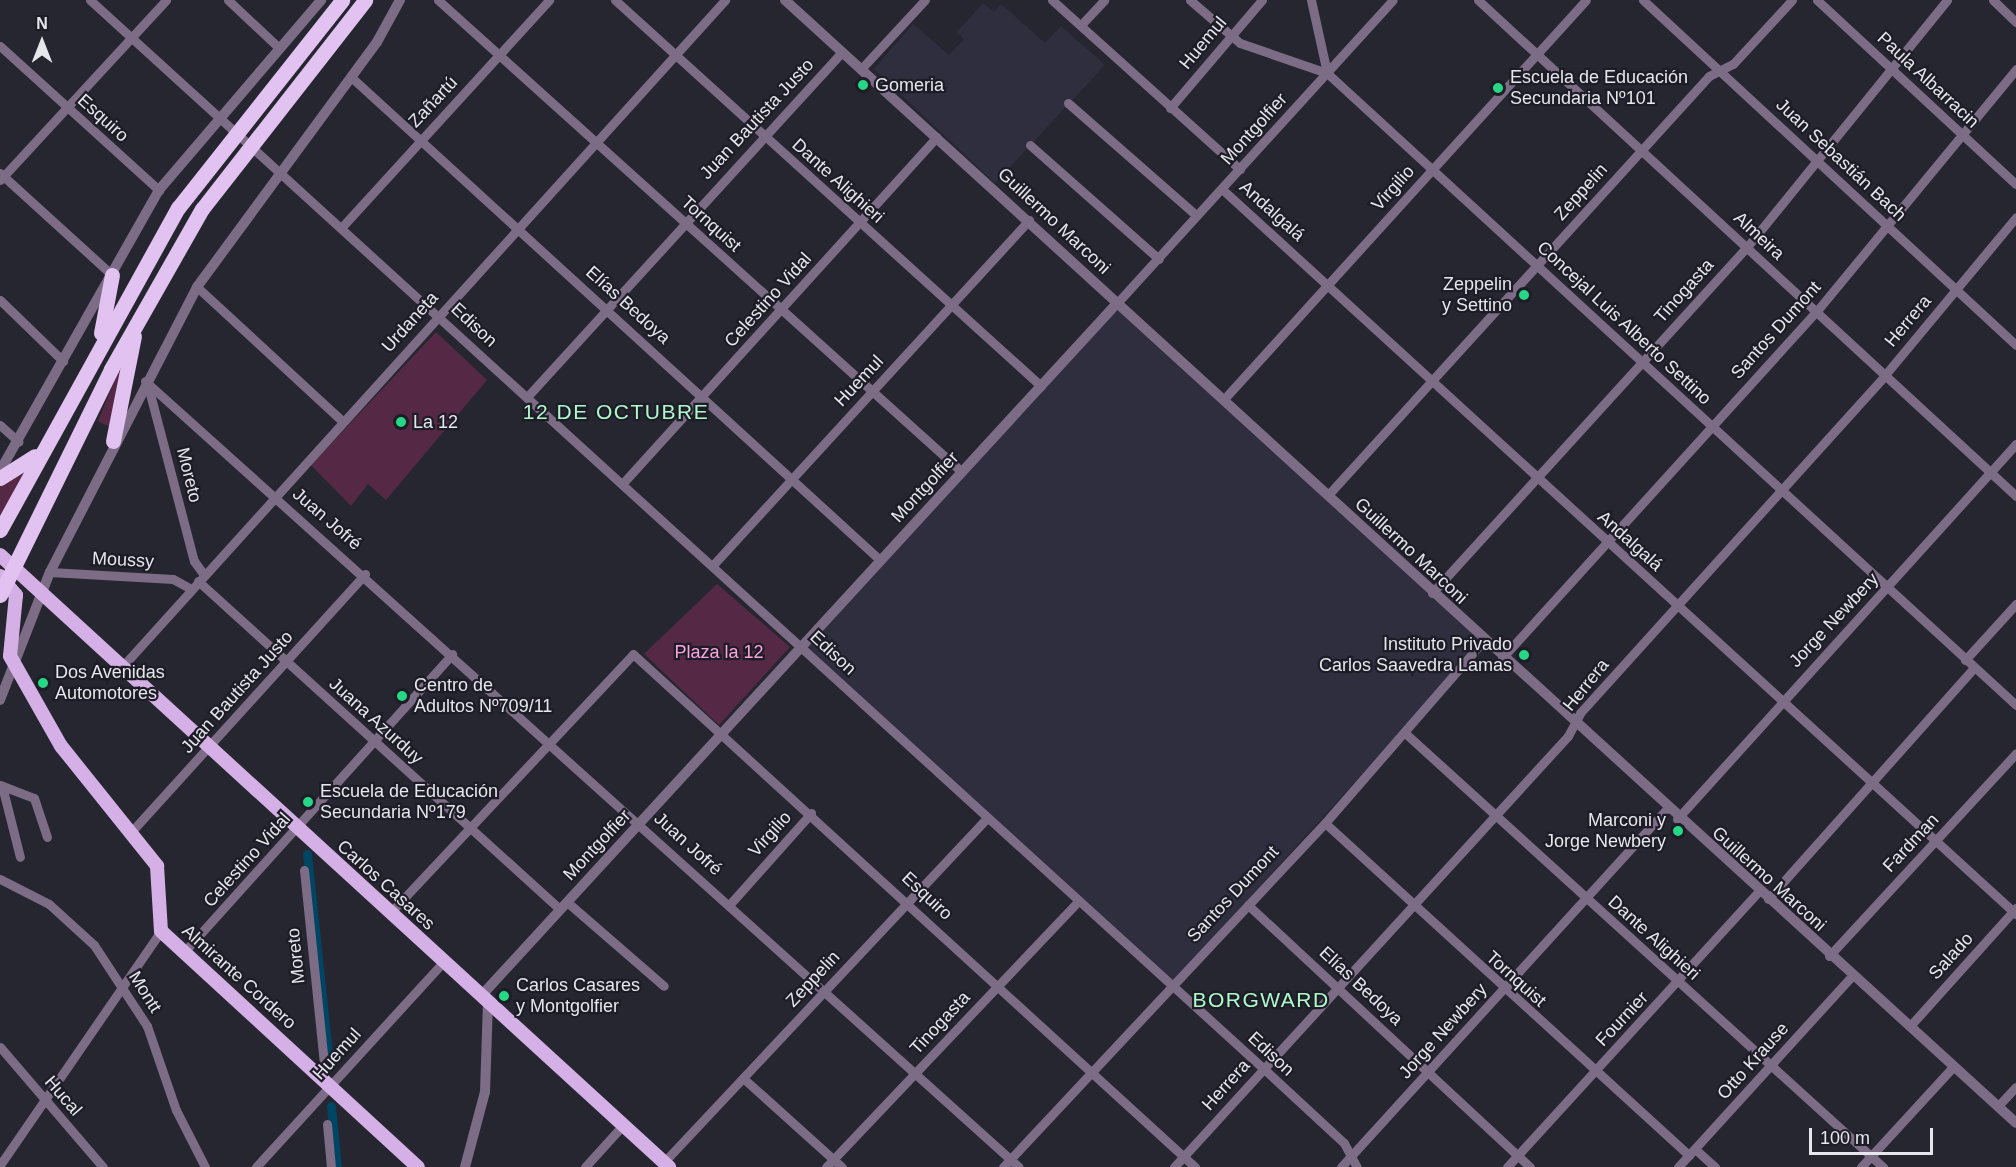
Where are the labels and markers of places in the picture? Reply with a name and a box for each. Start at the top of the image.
place label: Escuela de Educación Secundaria Nº101 [1510,67,1688,110]
place label: Gomeria [875,74,944,96]
marker: Gomeria [856,78,870,92]
marker: Escuela de Educación Secundaria Nº101 [1491,81,1505,95]
place label: Zeppelin y Settino [1442,274,1512,316]
marker: Zeppelin y Settino [1517,288,1531,302]
place label: La 12 [413,411,458,433]
marker: La 12 [394,415,408,429]
place label: Instituto Privado Carlos Saavedra Lamas [1319,634,1512,676]
marker: Instituto Privado Carlos Saavedra Lamas [1517,648,1531,662]
place label: Dos Avenidas Automotores [55,662,166,704]
place label: Centro de Adultos Nº709/11 [414,675,552,718]
marker: Dos Avenidas Automotores [36,676,50,690]
marker: Centro de Adultos Nº709/11 [395,689,409,703]
place label: Escuela de Educación Secundaria Nº179 [320,781,498,824]
marker: Escuela de Educación Secundaria Nº179 [301,795,315,809]
place label: Marconi y Jorge Newbery [1545,810,1666,852]
marker: Marconi y Jorge Newbery [1671,824,1685,838]
place label: Carlos Casares y Montgolfier [516,975,640,1018]
marker: Carlos Casares y Montgolfier [497,989,511,1003]

